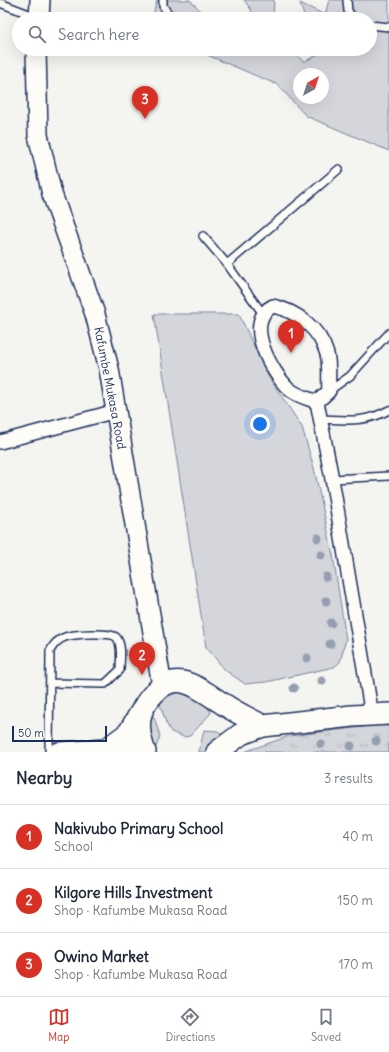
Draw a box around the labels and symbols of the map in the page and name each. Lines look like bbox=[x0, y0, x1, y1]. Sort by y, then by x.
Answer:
north arrow bbox=[293, 68, 329, 104]
pin: 3 bbox=[132, 86, 158, 119]
pin: 1 bbox=[278, 320, 304, 353]
street label: Kafumbe Mukasa Road bbox=[91, 325, 130, 450]
your location bbox=[250, 414, 270, 434]
pin: 2 bbox=[129, 642, 155, 675]
scale bar bbox=[12, 724, 107, 743]

